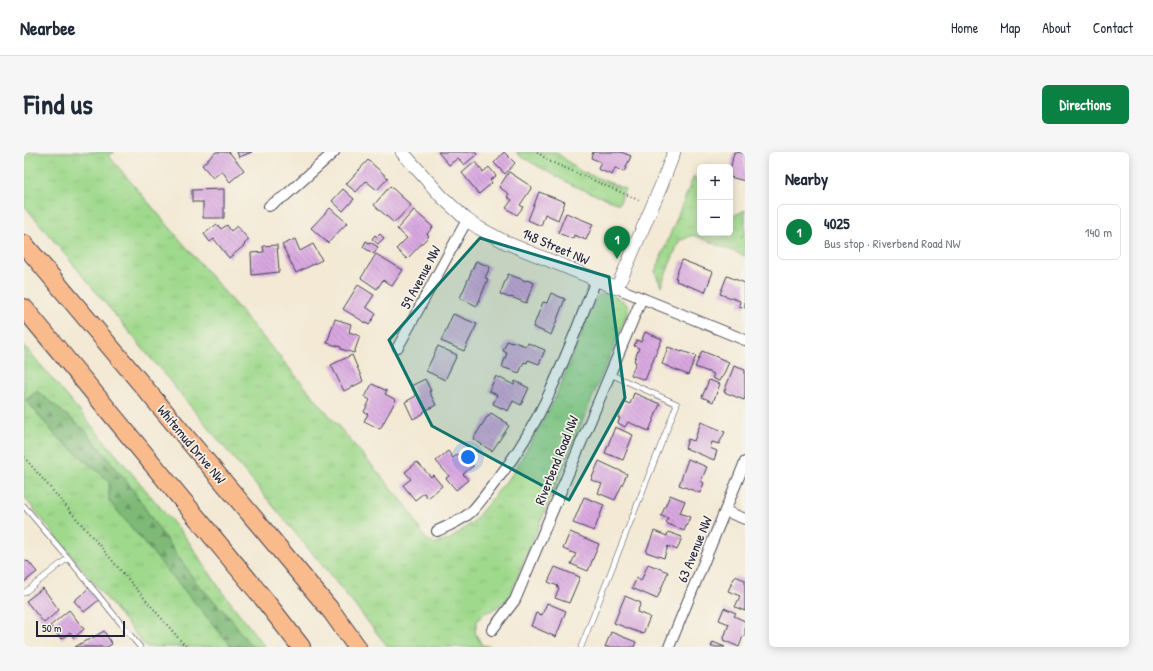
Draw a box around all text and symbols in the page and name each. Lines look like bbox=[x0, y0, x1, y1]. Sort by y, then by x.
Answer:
text: Nearbee bbox=[20, 15, 75, 41]
text: Home bbox=[951, 18, 978, 37]
text: Map bbox=[1000, 18, 1020, 37]
text: About bbox=[1042, 18, 1071, 37]
text: Contact bbox=[1093, 18, 1133, 37]
text: Find us bbox=[24, 85, 93, 123]
button: Directions bbox=[1042, 85, 1129, 124]
map controls bbox=[697, 164, 733, 236]
button: + bbox=[697, 164, 733, 200]
text: Nearby bbox=[785, 167, 828, 190]
button: − bbox=[697, 200, 733, 236]
text: 4025 bbox=[824, 213, 850, 234]
street label: 148 Street NW bbox=[519, 223, 593, 269]
text: 1 bbox=[797, 223, 801, 241]
text: 140 m bbox=[1085, 223, 1112, 241]
pin: 1 bbox=[604, 226, 630, 259]
text: Bus stop · Riverbend Road NW bbox=[824, 234, 961, 252]
street label: 59 Avenue NW bbox=[395, 242, 445, 312]
street label: Whitemud Drive NW bbox=[153, 401, 231, 488]
street label: Riverbend Road NW bbox=[529, 412, 583, 507]
your location bbox=[458, 447, 478, 467]
street label: 63 Avenue NW bbox=[672, 513, 716, 585]
scale bar bbox=[36, 619, 125, 638]
text: 50 m bbox=[42, 621, 62, 635]

